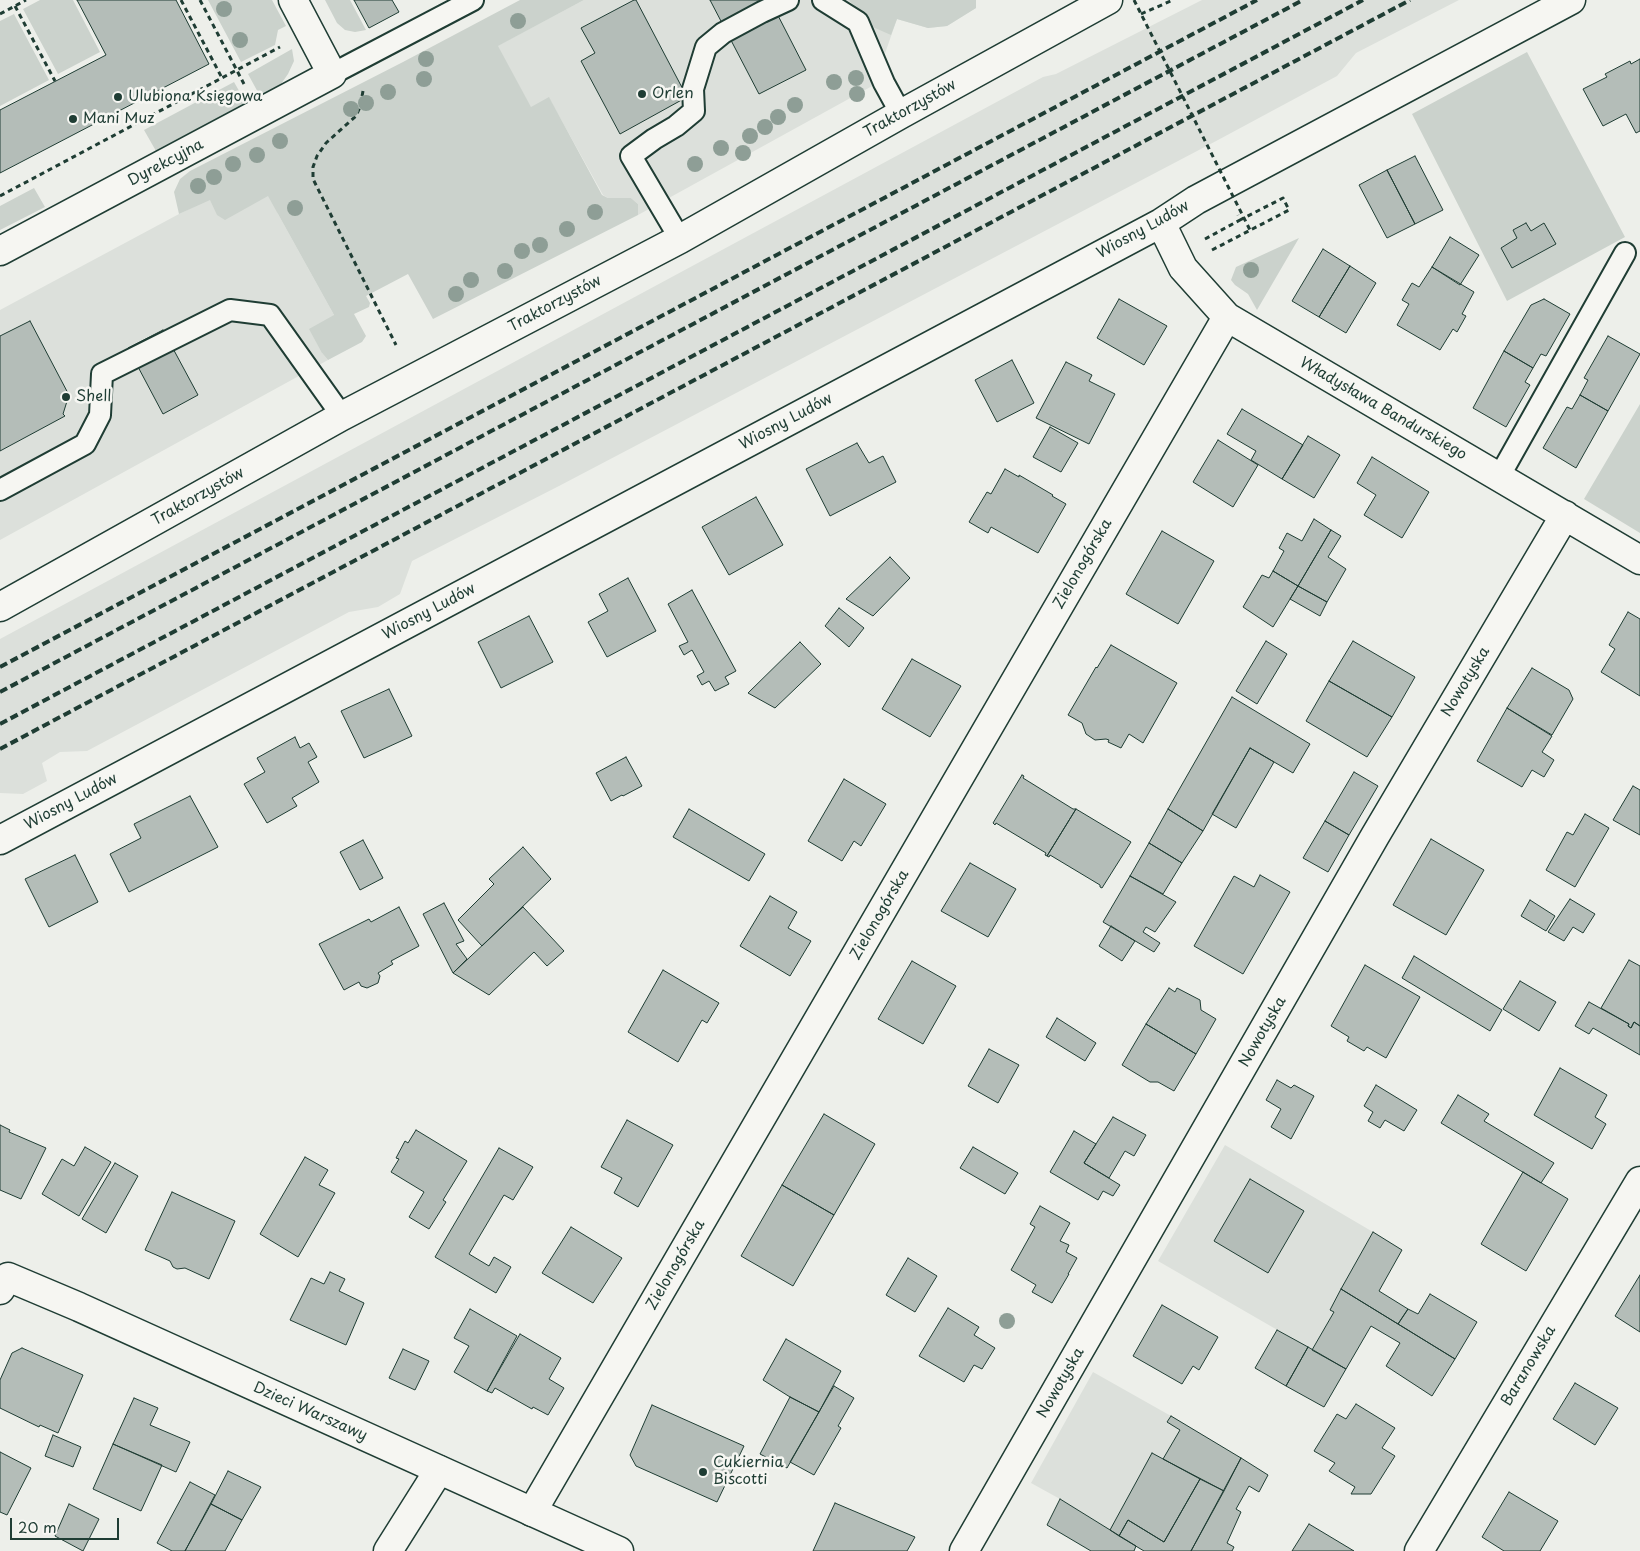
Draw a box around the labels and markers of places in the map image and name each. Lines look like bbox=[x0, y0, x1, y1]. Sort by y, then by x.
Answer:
place label: Orlen bbox=[652, 85, 694, 103]
place label: Ulubiona Księgowa bbox=[128, 88, 262, 106]
marker: Orlen bbox=[636, 88, 648, 100]
marker: Ulubiona Księgowa bbox=[112, 91, 124, 103]
place label: Mani Muz bbox=[83, 110, 154, 128]
marker: Mani Muz bbox=[67, 113, 79, 125]
place label: Shell bbox=[76, 388, 111, 406]
marker: Shell bbox=[60, 391, 72, 403]
place label: Cukiernia Biscotti bbox=[713, 1454, 784, 1489]
marker: Cukiernia Biscotti bbox=[697, 1466, 709, 1478]

